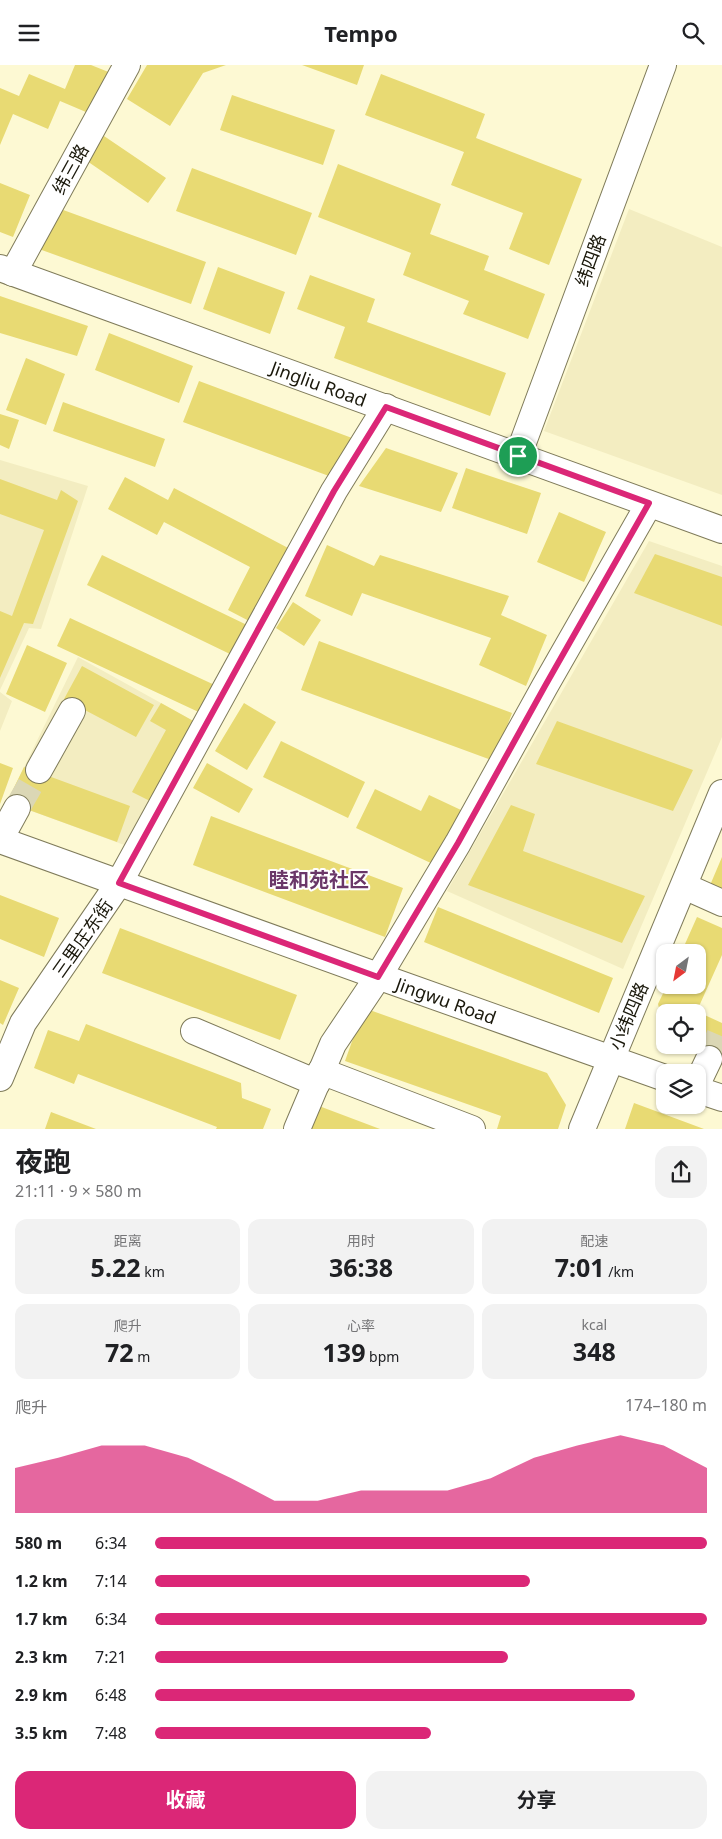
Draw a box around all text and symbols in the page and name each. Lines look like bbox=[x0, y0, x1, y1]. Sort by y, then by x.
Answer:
text: Tempo bbox=[324, 18, 398, 48]
icon: menu bbox=[15, 19, 43, 47]
icon: search bbox=[679, 19, 707, 47]
street label: 纬三路 bbox=[46, 140, 94, 198]
street label: 纬四路 bbox=[569, 231, 611, 289]
street label: Jingliu Road bbox=[266, 355, 370, 412]
pin bbox=[497, 435, 539, 477]
icon: arrive bbox=[504, 442, 532, 470]
district label: 睦和苑社区 bbox=[269, 866, 369, 893]
street label: 三里庄东街 bbox=[46, 894, 118, 982]
north arrow bbox=[656, 944, 706, 994]
map controls bbox=[656, 944, 706, 1114]
street label: Jingwu Road bbox=[391, 971, 500, 1029]
street label: 小纬四路 bbox=[603, 978, 653, 1054]
button: locate bbox=[656, 1004, 706, 1054]
button: layers bbox=[656, 1064, 706, 1114]
text: 夜跑 bbox=[15, 1142, 71, 1180]
button: share bbox=[655, 1146, 707, 1198]
text: 21:11 · 9 × 580 m bbox=[15, 1180, 142, 1202]
text: 距离 bbox=[114, 1231, 142, 1250]
text: 用时 bbox=[347, 1231, 375, 1250]
text: 配速 bbox=[580, 1231, 608, 1250]
text: 5.22 bbox=[91, 1250, 141, 1284]
text: 36:38 bbox=[329, 1250, 393, 1284]
text: 7:01 bbox=[555, 1250, 605, 1284]
text: km bbox=[141, 1262, 165, 1281]
text: /km bbox=[605, 1262, 634, 1281]
text: kcal bbox=[581, 1315, 607, 1334]
text: 爬升 bbox=[114, 1316, 142, 1335]
text: 心率 bbox=[347, 1316, 375, 1335]
text: 348 bbox=[573, 1334, 616, 1368]
text: 72 bbox=[105, 1335, 134, 1369]
text: 139 bbox=[323, 1335, 365, 1369]
text: m bbox=[134, 1347, 150, 1366]
text: bpm bbox=[365, 1347, 399, 1366]
text: 174–180 m bbox=[625, 1394, 707, 1416]
text: 爬升 bbox=[15, 1396, 47, 1418]
text: 580 m bbox=[15, 1532, 62, 1554]
text: 6:34 bbox=[95, 1532, 127, 1554]
text: 1.2 km bbox=[15, 1570, 67, 1592]
text: 7:14 bbox=[95, 1570, 127, 1592]
text: 1.7 km bbox=[15, 1608, 67, 1630]
text: 6:34 bbox=[95, 1608, 127, 1630]
text: 2.3 km bbox=[15, 1646, 67, 1668]
text: 7:21 bbox=[95, 1646, 127, 1668]
text: 2.9 km bbox=[15, 1684, 67, 1706]
text: 6:48 bbox=[95, 1684, 127, 1706]
text: 3.5 km bbox=[15, 1722, 67, 1744]
text: 7:48 bbox=[95, 1722, 127, 1744]
button: 收藏 bbox=[15, 1771, 356, 1829]
button: 分享 bbox=[366, 1771, 707, 1829]

